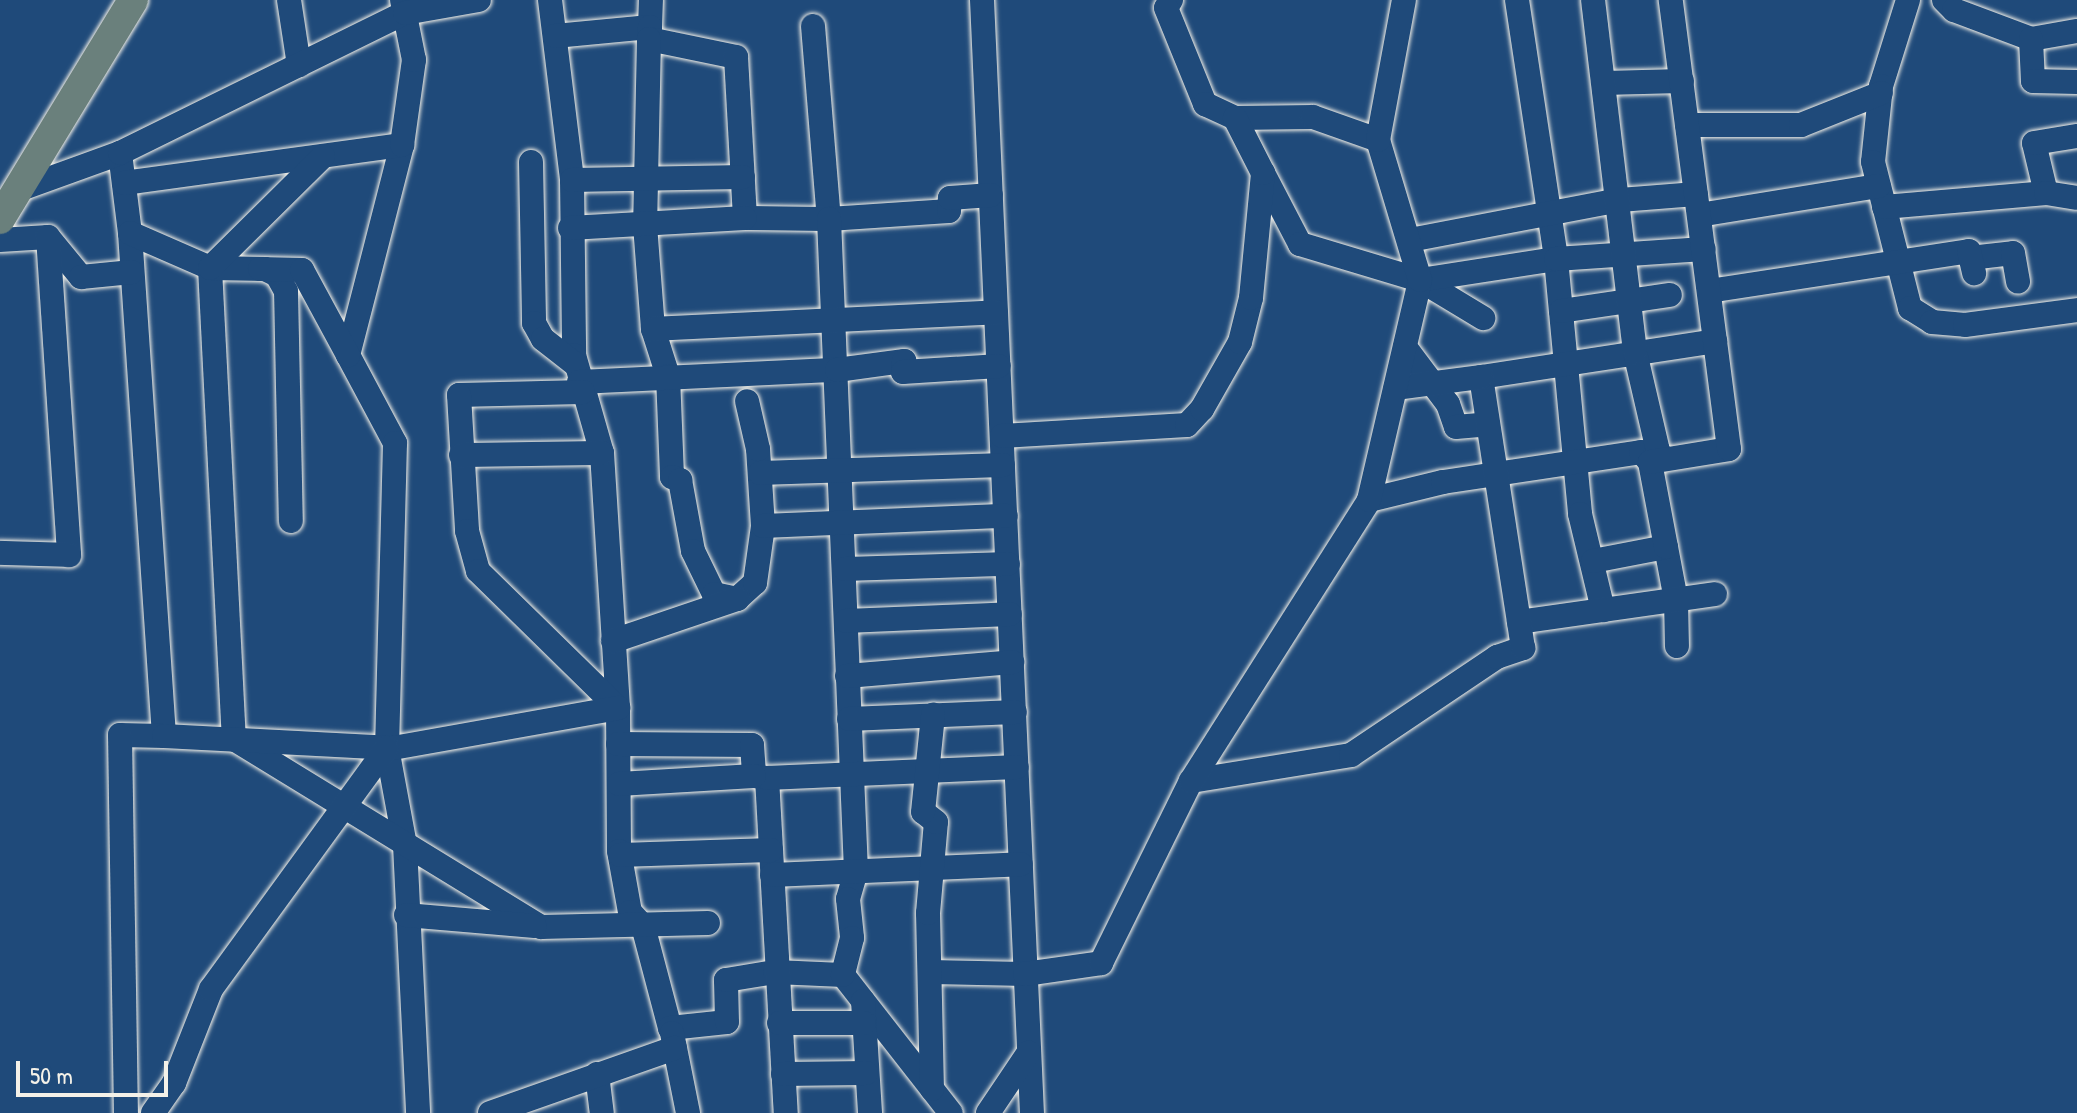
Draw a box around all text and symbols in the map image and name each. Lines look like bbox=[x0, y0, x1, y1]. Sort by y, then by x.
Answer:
scale bar bbox=[20, 1045, 172, 1095]
text: 50 m bbox=[30, 1059, 73, 1091]

